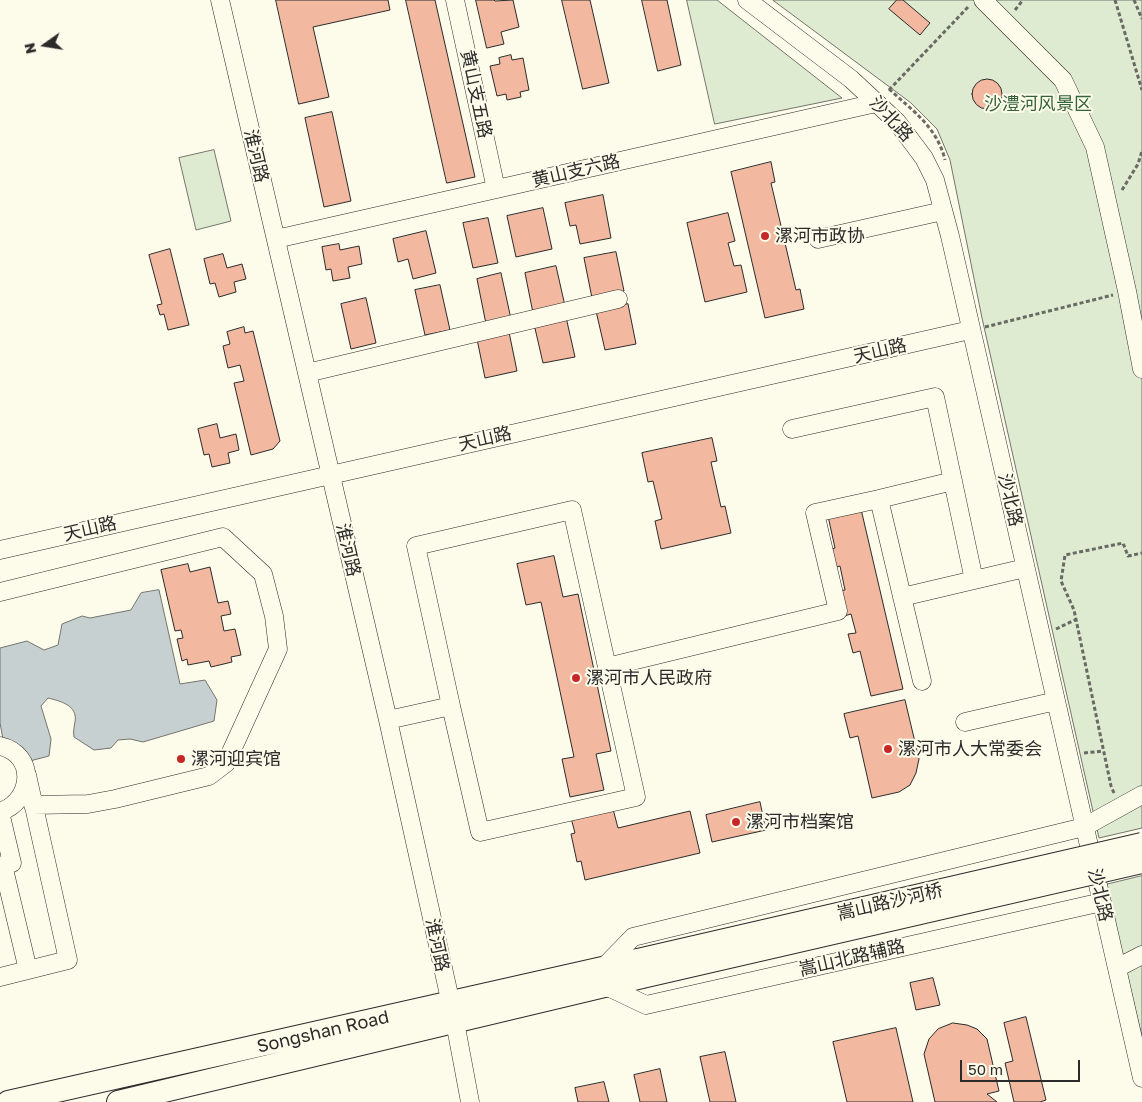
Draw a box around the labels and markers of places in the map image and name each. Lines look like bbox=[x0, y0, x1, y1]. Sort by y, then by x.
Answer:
place label: 漯河市政协 bbox=[775, 225, 865, 247]
marker: 漯河市政协 bbox=[759, 230, 771, 242]
place label: 漯河市人民政府 bbox=[586, 667, 712, 689]
marker: 漯河市人民政府 bbox=[570, 672, 582, 684]
place label: 漯河市人大常委会 bbox=[898, 738, 1042, 760]
marker: 漯河市人大常委会 bbox=[882, 743, 894, 755]
place label: 漯河迎宾馆 bbox=[191, 748, 281, 770]
marker: 漯河迎宾馆 bbox=[175, 753, 187, 765]
place label: 漯河市档案馆 bbox=[746, 811, 854, 833]
marker: 漯河市档案馆 bbox=[730, 816, 742, 828]

